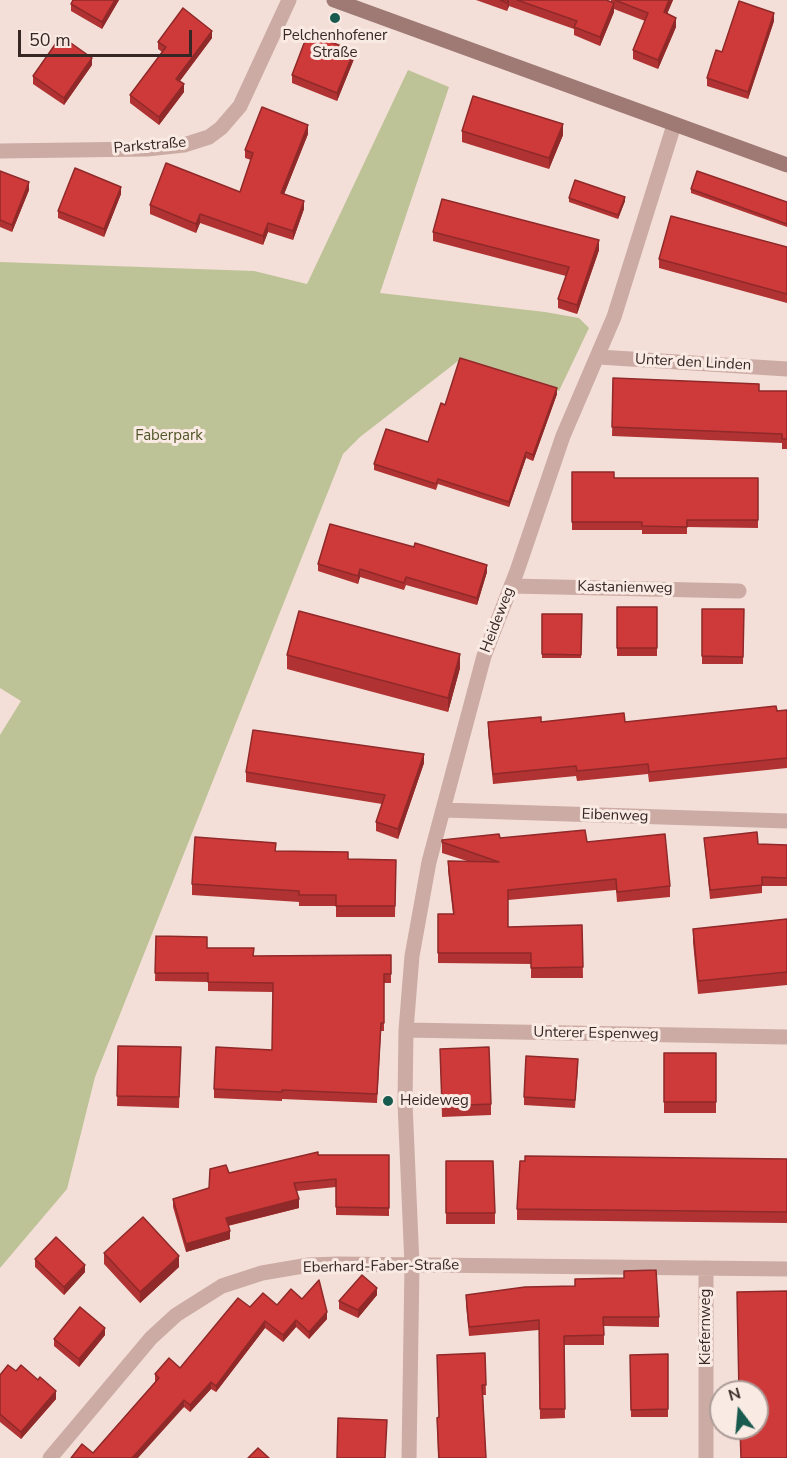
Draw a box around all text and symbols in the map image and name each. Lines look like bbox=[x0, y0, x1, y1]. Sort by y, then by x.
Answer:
marker: Pelchenhofener Straße bbox=[328, 11, 342, 25]
scale bar bbox=[21, 18, 195, 56]
place label: Pelchenhofener Straße bbox=[283, 27, 387, 62]
text: 50 m bbox=[29, 28, 71, 52]
street label: Parkstraße bbox=[113, 134, 187, 158]
street label: Unter den Linden bbox=[634, 351, 752, 375]
park label: Faberpark bbox=[135, 427, 203, 445]
street label: Kastanienweg bbox=[577, 578, 673, 598]
street label: Heideweg bbox=[477, 585, 519, 655]
street label: Eibenweg bbox=[581, 806, 649, 826]
street label: Unterer Espenweg bbox=[533, 1024, 659, 1044]
place label: Heideweg bbox=[400, 1092, 469, 1110]
marker: Heideweg bbox=[381, 1094, 395, 1108]
street label: Eberhard-Faber-Straße bbox=[303, 1257, 459, 1277]
street label: Kiefernweg bbox=[697, 1289, 715, 1365]
north arrow bbox=[709, 1380, 769, 1440]
text: N bbox=[726, 1382, 743, 1407]

